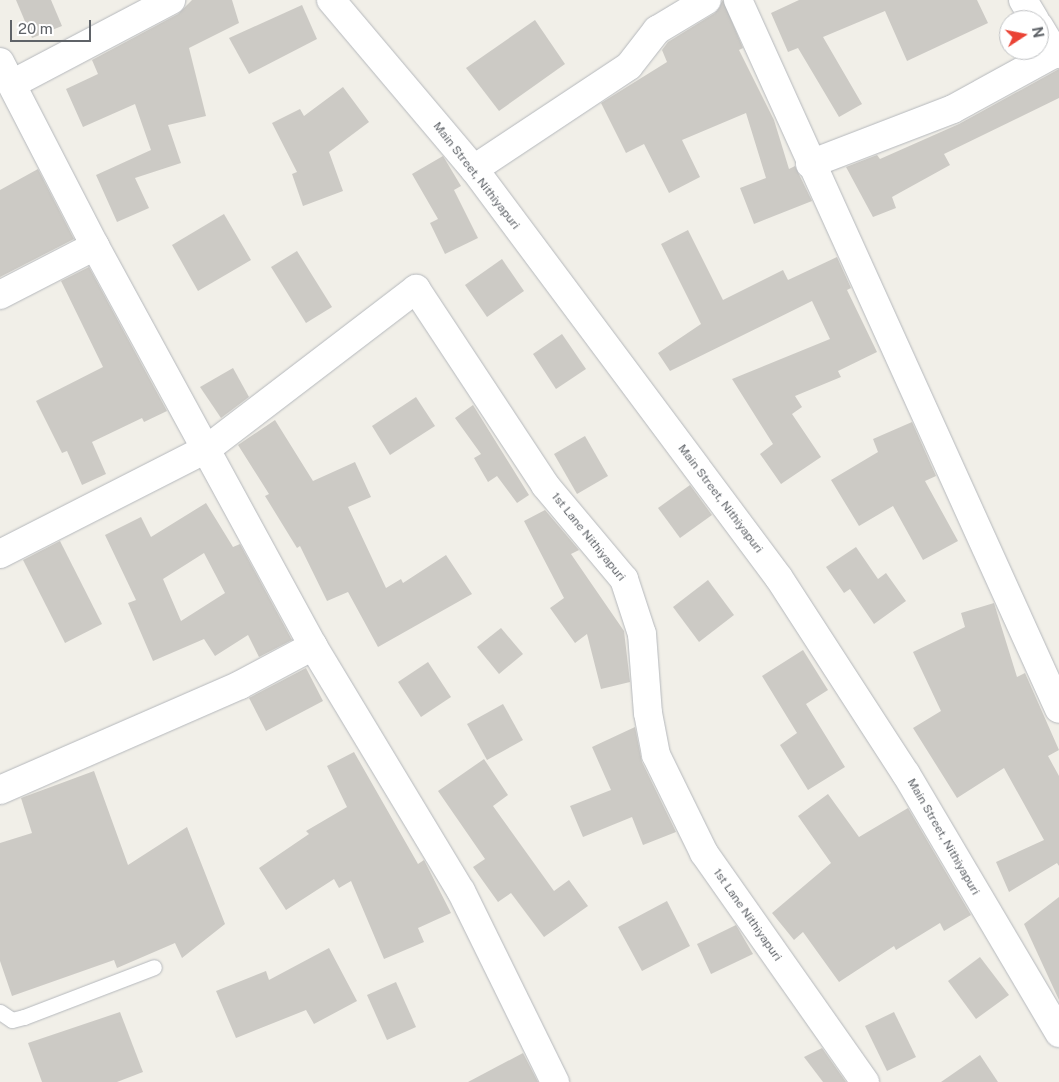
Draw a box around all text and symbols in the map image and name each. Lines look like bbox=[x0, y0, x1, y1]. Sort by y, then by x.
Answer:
scale bar bbox=[12, 10, 94, 42]
north arrow bbox=[999, 10, 1049, 60]
text: 20 m bbox=[18, 20, 53, 37]
text: N bbox=[1029, 25, 1047, 39]
street label: Main Street, Nithiyapuri bbox=[430, 119, 522, 233]
street label: Main Street, Nithiyapuri bbox=[674, 442, 766, 556]
street label: 1st Lane Nithiyapuri bbox=[548, 490, 628, 584]
street label: Main Street, Nithiyapuri bbox=[904, 776, 982, 898]
street label: 1st Lane Nithiyapuri bbox=[710, 866, 784, 964]

